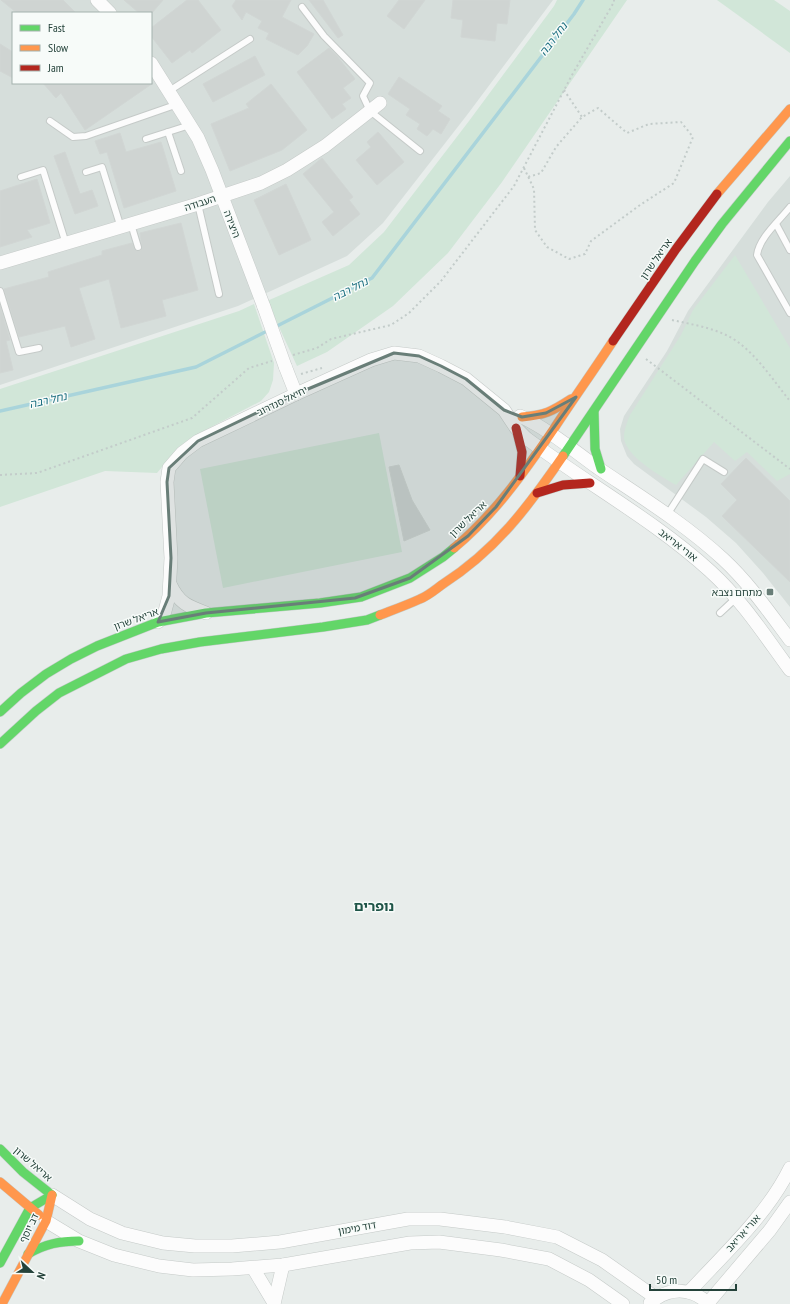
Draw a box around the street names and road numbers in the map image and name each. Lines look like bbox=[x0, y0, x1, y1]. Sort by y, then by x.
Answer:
street label: העבודה bbox=[183, 192, 217, 214]
street label: היצירה bbox=[221, 208, 243, 240]
street label: אריאל שרון bbox=[637, 236, 675, 282]
street label: יחיאל סנדרוב bbox=[254, 383, 310, 419]
street label: אריאל שרון bbox=[447, 498, 489, 540]
street label: אורי אריאב bbox=[656, 526, 700, 564]
street label: אריאל שרון bbox=[112, 605, 160, 633]
street label: אריאל שרון bbox=[11, 1144, 55, 1184]
street label: דב יוסף bbox=[16, 1211, 42, 1245]
street label: אורי אריאב bbox=[723, 1212, 763, 1254]
street label: דוד מימון bbox=[337, 1218, 378, 1238]

